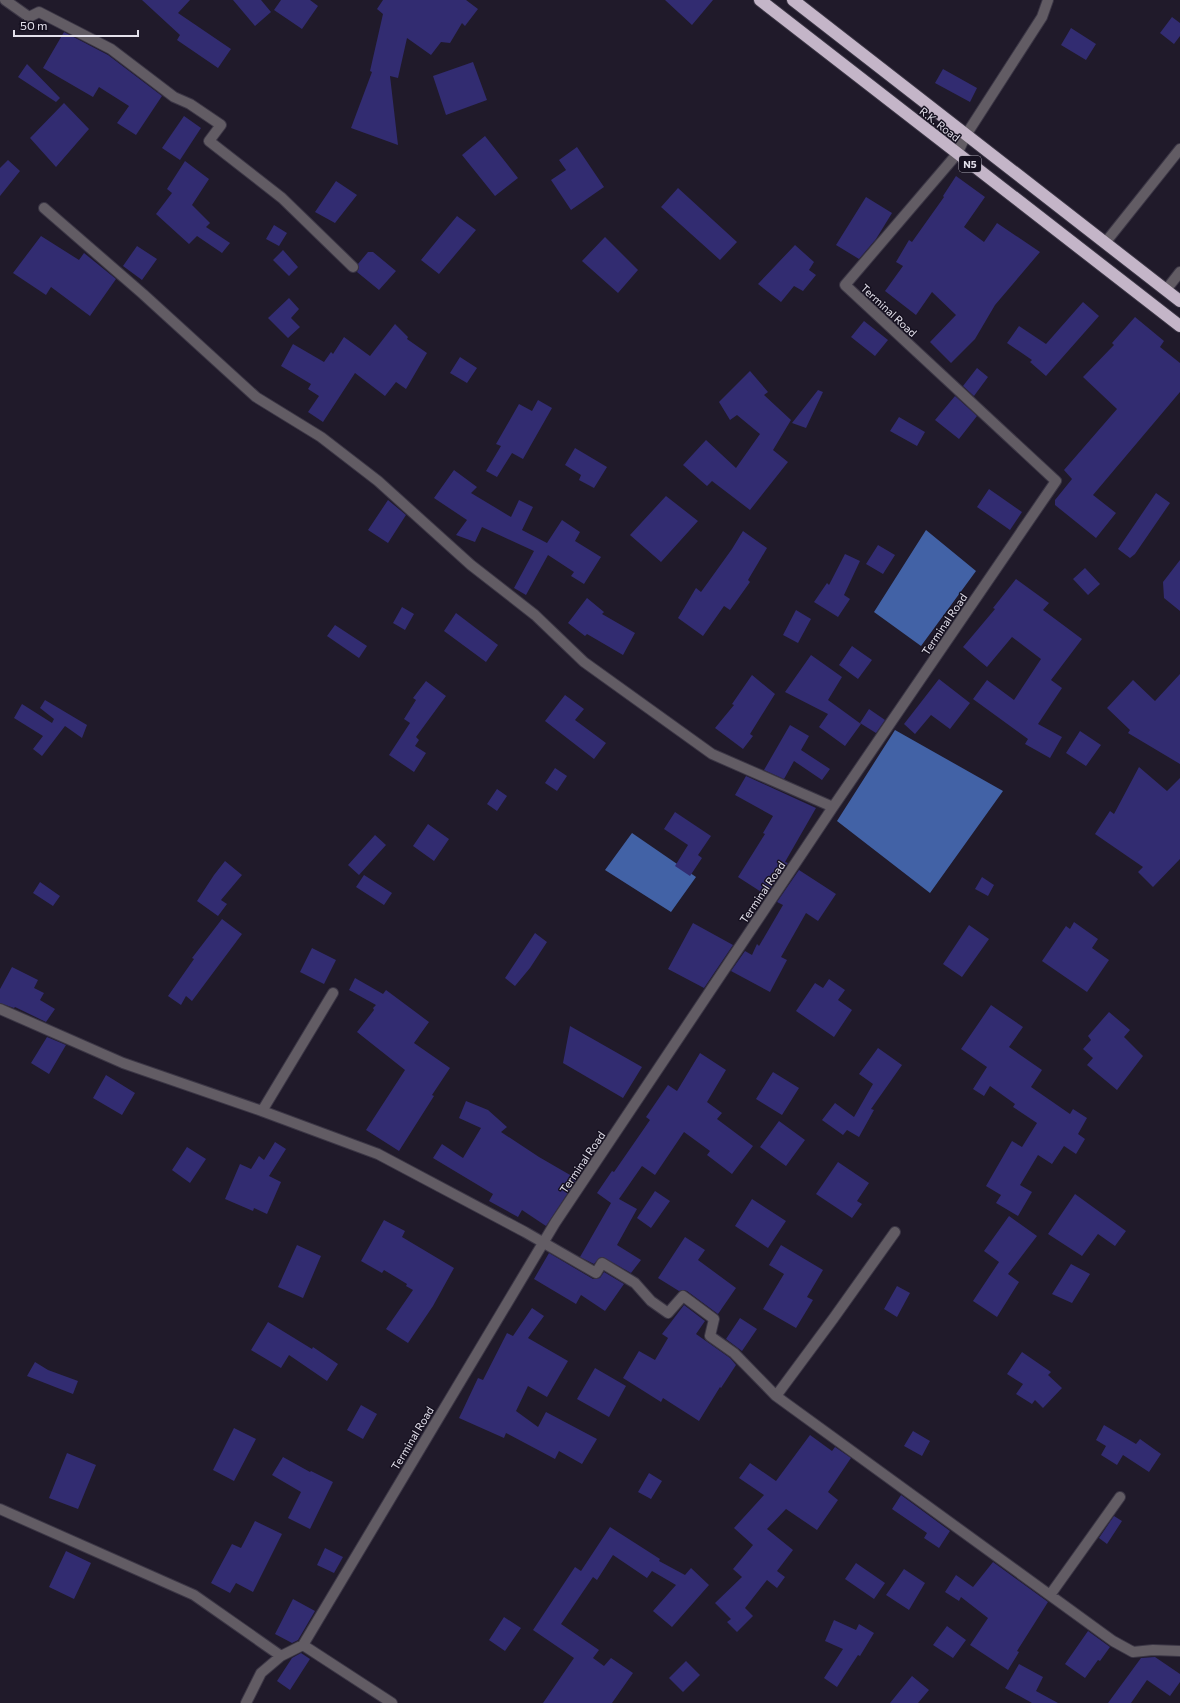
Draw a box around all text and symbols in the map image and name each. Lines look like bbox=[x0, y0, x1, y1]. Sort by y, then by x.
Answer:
scale bar bbox=[14, 12, 138, 38]
text: 50 m bbox=[20, 18, 48, 32]
street label: R.K. Road bbox=[917, 104, 963, 144]
road number: N5 bbox=[959, 156, 981, 172]
street label: Terminal Road bbox=[858, 281, 920, 339]
street label: Terminal Road bbox=[919, 591, 969, 657]
street label: Terminal Road bbox=[737, 859, 787, 925]
street label: Terminal Road bbox=[557, 1129, 607, 1195]
street label: Terminal Road bbox=[388, 1404, 436, 1472]

